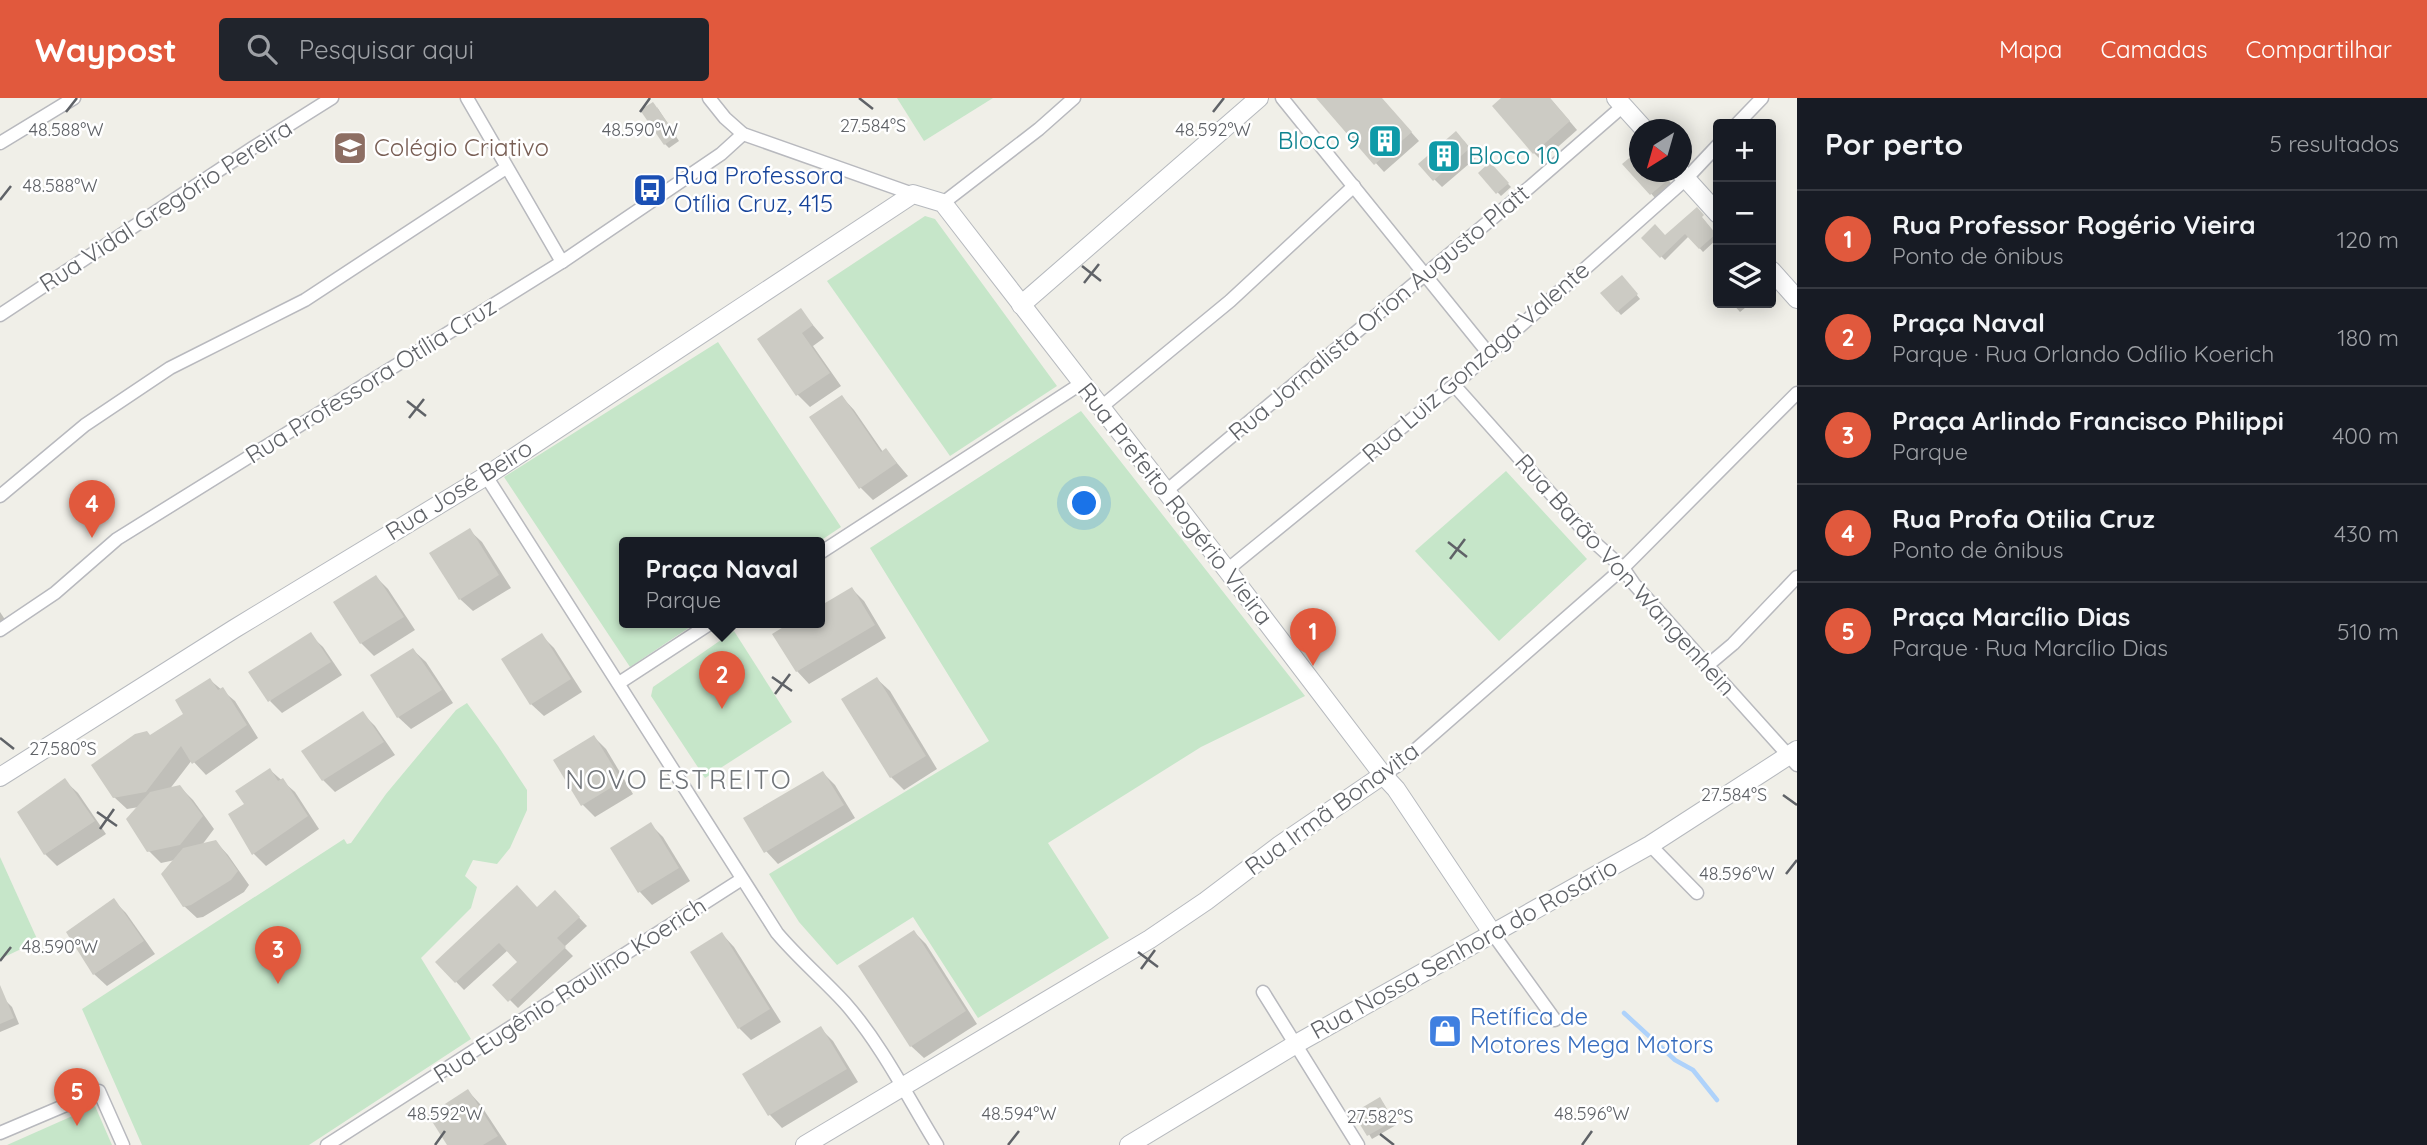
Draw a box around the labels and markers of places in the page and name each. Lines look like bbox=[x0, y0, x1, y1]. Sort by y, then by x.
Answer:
building icon: Bloco 9 bbox=[1366, 122, 1404, 160]
place label: Bloco 9 bbox=[1278, 125, 1360, 155]
school or university icon: Colégio Criativo bbox=[331, 129, 369, 167]
place label: Colégio Criativo bbox=[374, 132, 549, 162]
building icon: Bloco 10 bbox=[1425, 137, 1463, 175]
place label: Bloco 10 bbox=[1468, 140, 1560, 170]
place label: Rua Professora Otília Cruz, 415 bbox=[674, 160, 844, 218]
bus stop icon: Rua Professora Otília Cruz, 415 bbox=[631, 171, 669, 209]
pin: 4 bbox=[69, 480, 115, 538]
pin: 1 bbox=[1290, 608, 1336, 666]
pin: 2 bbox=[699, 651, 745, 709]
pin: 3 bbox=[255, 926, 301, 984]
place label: Retífica de Motores Mega Motors bbox=[1470, 1001, 1714, 1059]
shop icon: Retífica de Motores Mega Motors bbox=[1426, 1012, 1464, 1050]
pin: 5 bbox=[54, 1068, 100, 1126]

